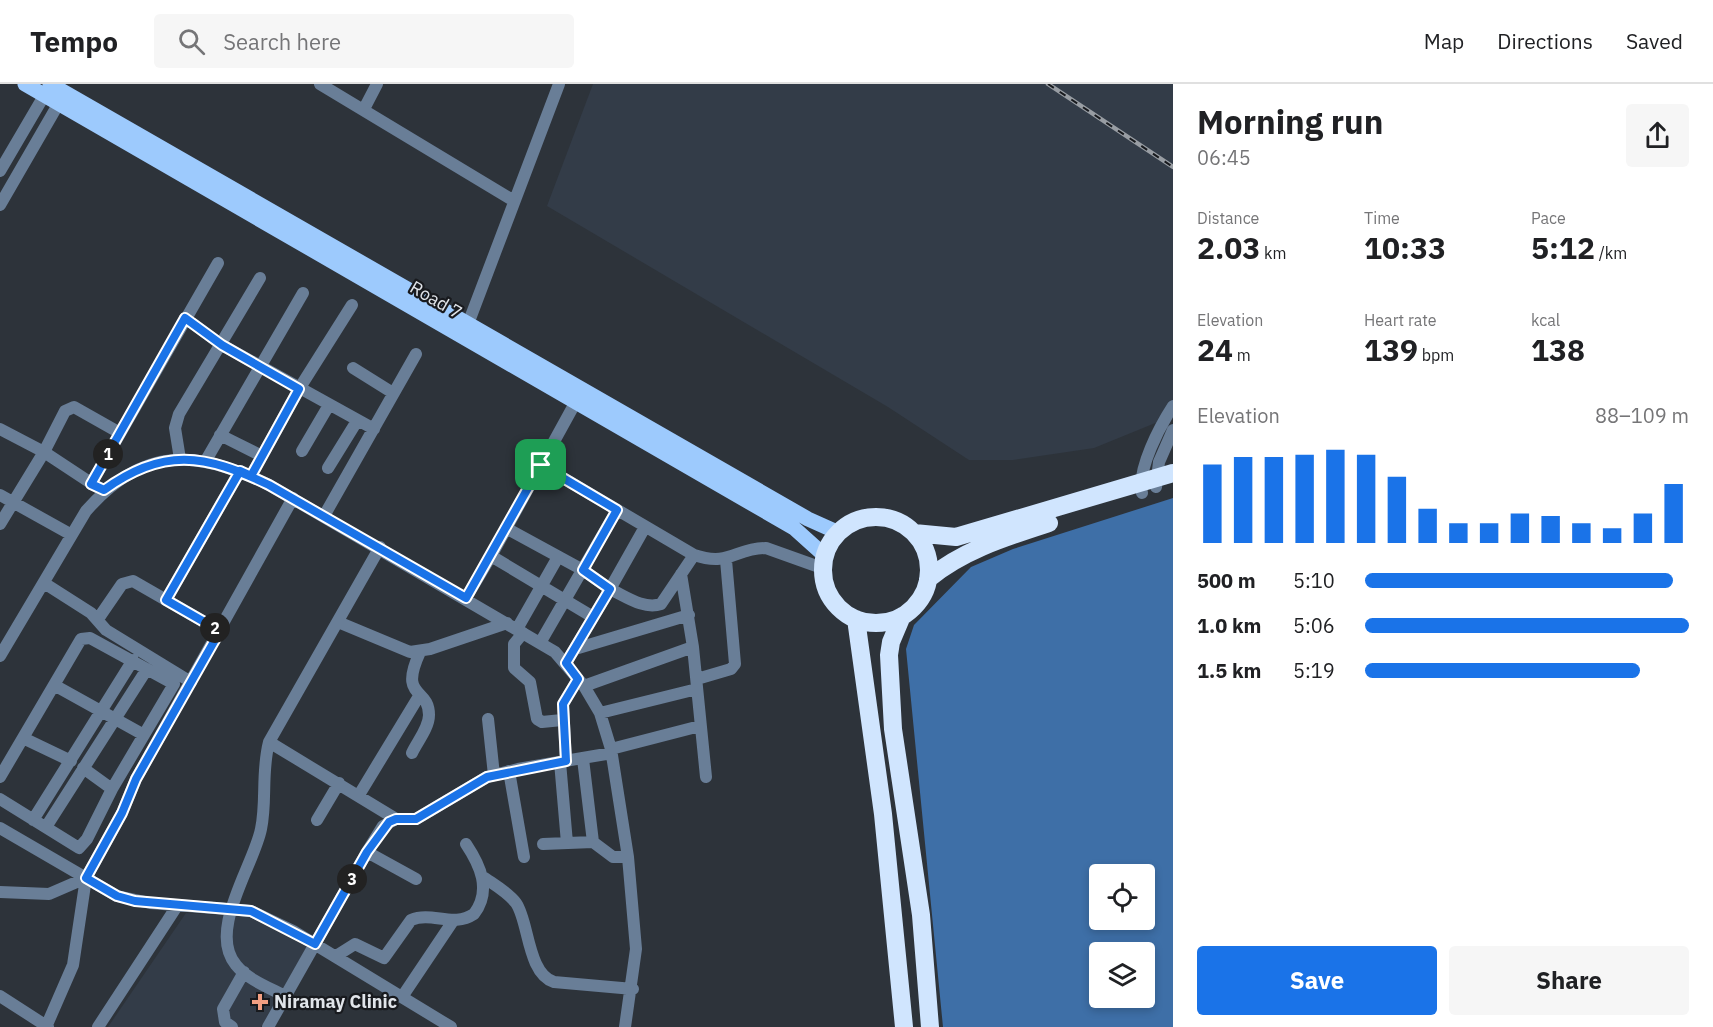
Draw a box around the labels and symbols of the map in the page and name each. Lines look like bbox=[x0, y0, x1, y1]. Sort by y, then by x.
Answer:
street label: Road 7 bbox=[406, 275, 466, 324]
pin: 1 bbox=[93, 439, 123, 469]
pin bbox=[515, 439, 566, 490]
pin: 2 bbox=[200, 613, 230, 643]
pin: 3 bbox=[337, 864, 367, 894]
place label: Niramay Clinic bbox=[274, 990, 397, 1013]
marker: Niramay Clinic bbox=[251, 993, 269, 1011]

